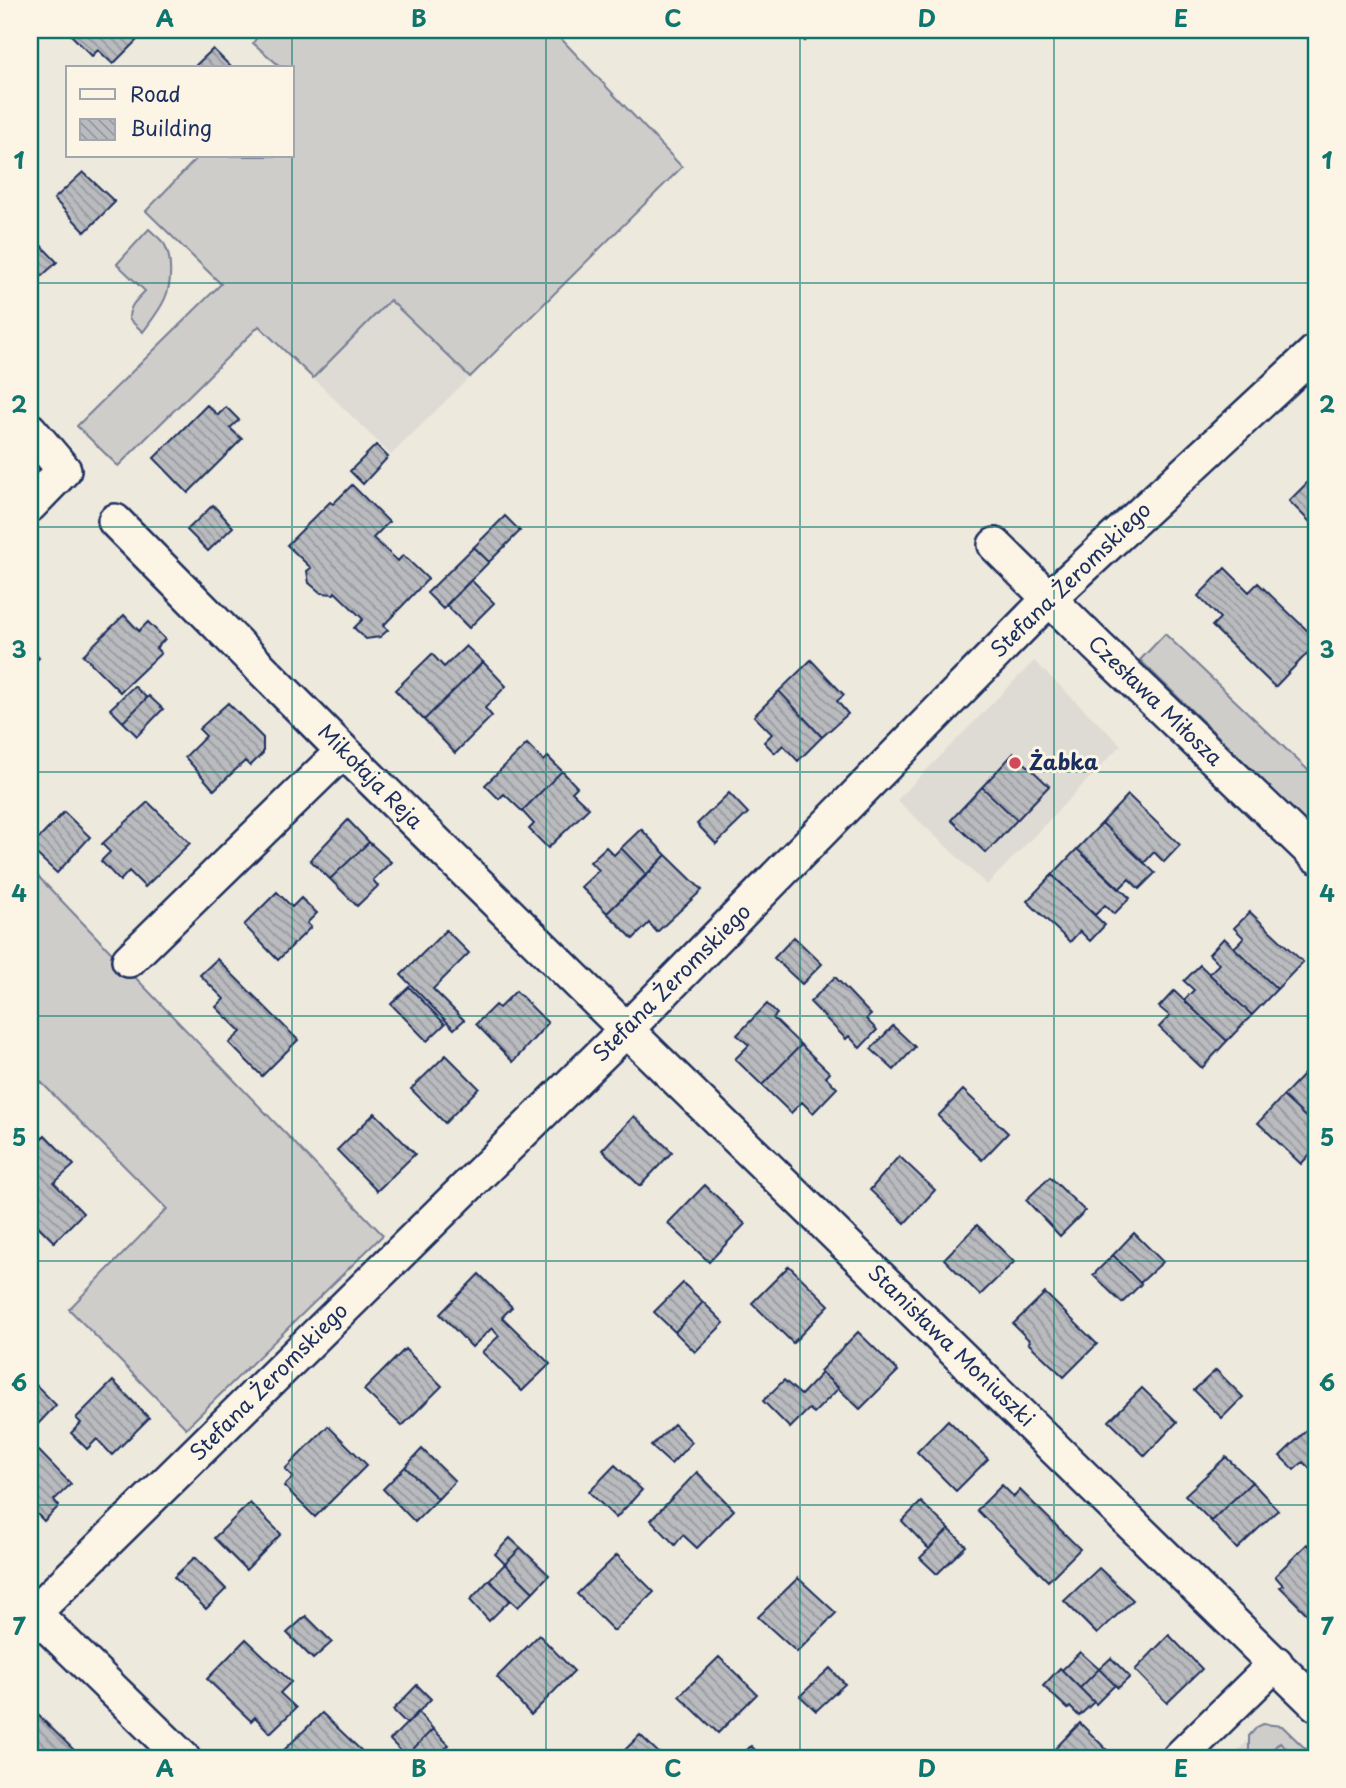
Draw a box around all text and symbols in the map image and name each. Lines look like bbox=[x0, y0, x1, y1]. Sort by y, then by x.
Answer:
text: A bbox=[156, 0, 174, 35]
text: B bbox=[411, 0, 427, 35]
text: C bbox=[664, 0, 682, 35]
text: D bbox=[918, 0, 936, 35]
text: E bbox=[1174, 0, 1188, 35]
legend bbox=[66, 66, 294, 158]
text: Road bbox=[130, 77, 181, 109]
text: Building bbox=[130, 111, 212, 143]
text: 1 bbox=[14, 142, 25, 177]
text: 1 bbox=[1322, 142, 1333, 177]
text: 2 bbox=[11, 386, 27, 421]
text: 2 bbox=[1319, 386, 1335, 421]
street label: Stefana Żeromskiego bbox=[982, 493, 1157, 664]
street label: Czesława Miłosza bbox=[1082, 627, 1231, 772]
text: 3 bbox=[11, 631, 27, 666]
text: 3 bbox=[1319, 631, 1335, 666]
street label: Mikołaja Reja bbox=[312, 716, 431, 835]
place label: Żabka bbox=[1029, 745, 1098, 777]
marker: Żabka bbox=[1007, 755, 1023, 771]
text: 4 bbox=[11, 875, 27, 910]
text: 4 bbox=[1319, 875, 1335, 910]
street label: Stefana Żeromskiego bbox=[584, 895, 757, 1068]
text: 5 bbox=[12, 1119, 26, 1154]
text: 5 bbox=[1320, 1119, 1334, 1154]
street label: Stanisława Moniuszki bbox=[862, 1256, 1043, 1433]
street label: Stefana Żeromskiego bbox=[181, 1294, 354, 1467]
text: 6 bbox=[11, 1364, 27, 1399]
text: 6 bbox=[1319, 1364, 1335, 1399]
text: 7 bbox=[12, 1608, 26, 1643]
text: 7 bbox=[1320, 1608, 1334, 1643]
text: A bbox=[156, 1750, 174, 1785]
text: B bbox=[411, 1750, 427, 1785]
text: C bbox=[664, 1750, 682, 1785]
text: D bbox=[918, 1750, 936, 1785]
text: E bbox=[1174, 1750, 1188, 1785]

